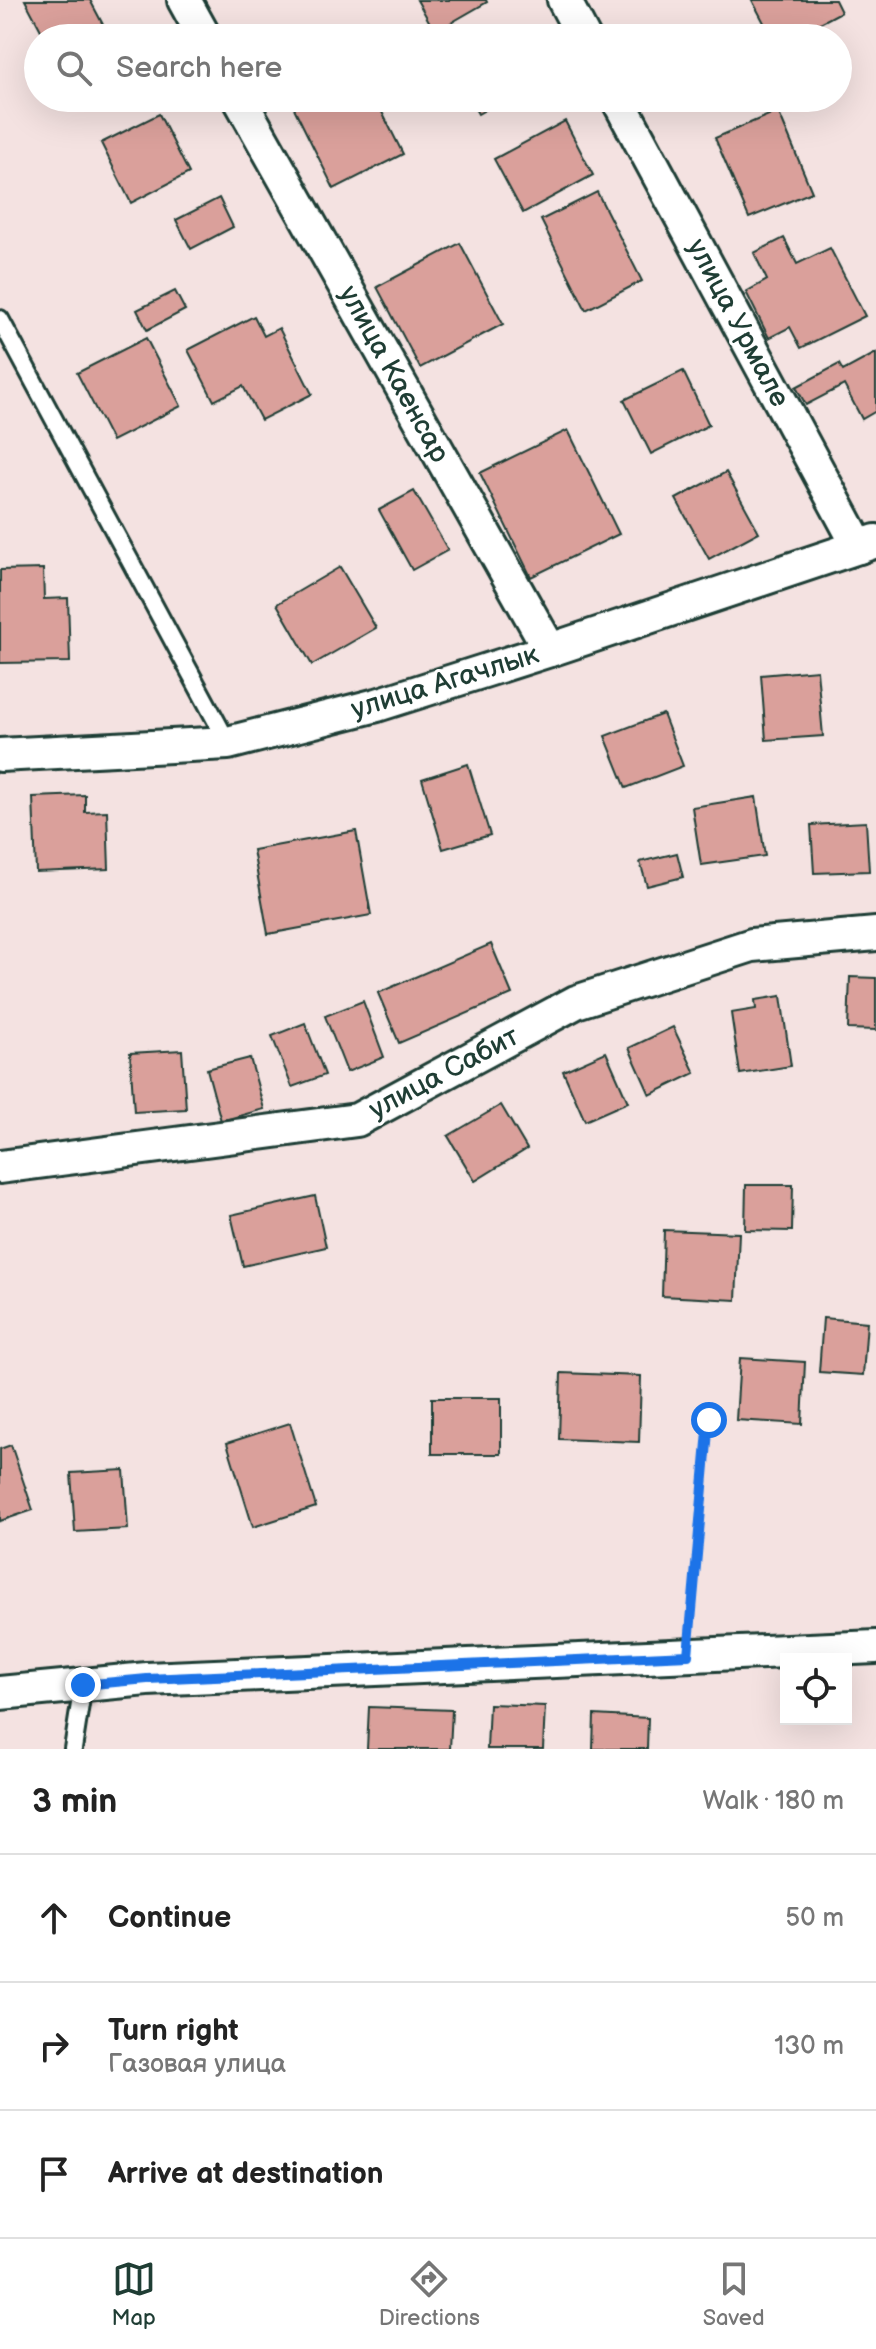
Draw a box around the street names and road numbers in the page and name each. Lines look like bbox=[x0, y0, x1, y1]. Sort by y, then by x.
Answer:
street label: улица Урмале bbox=[680, 233, 796, 413]
street label: улица Каенсар bbox=[332, 280, 456, 468]
street label: улица Агачлык bbox=[347, 638, 543, 726]
street label: улица Сабит bbox=[364, 1020, 524, 1126]

